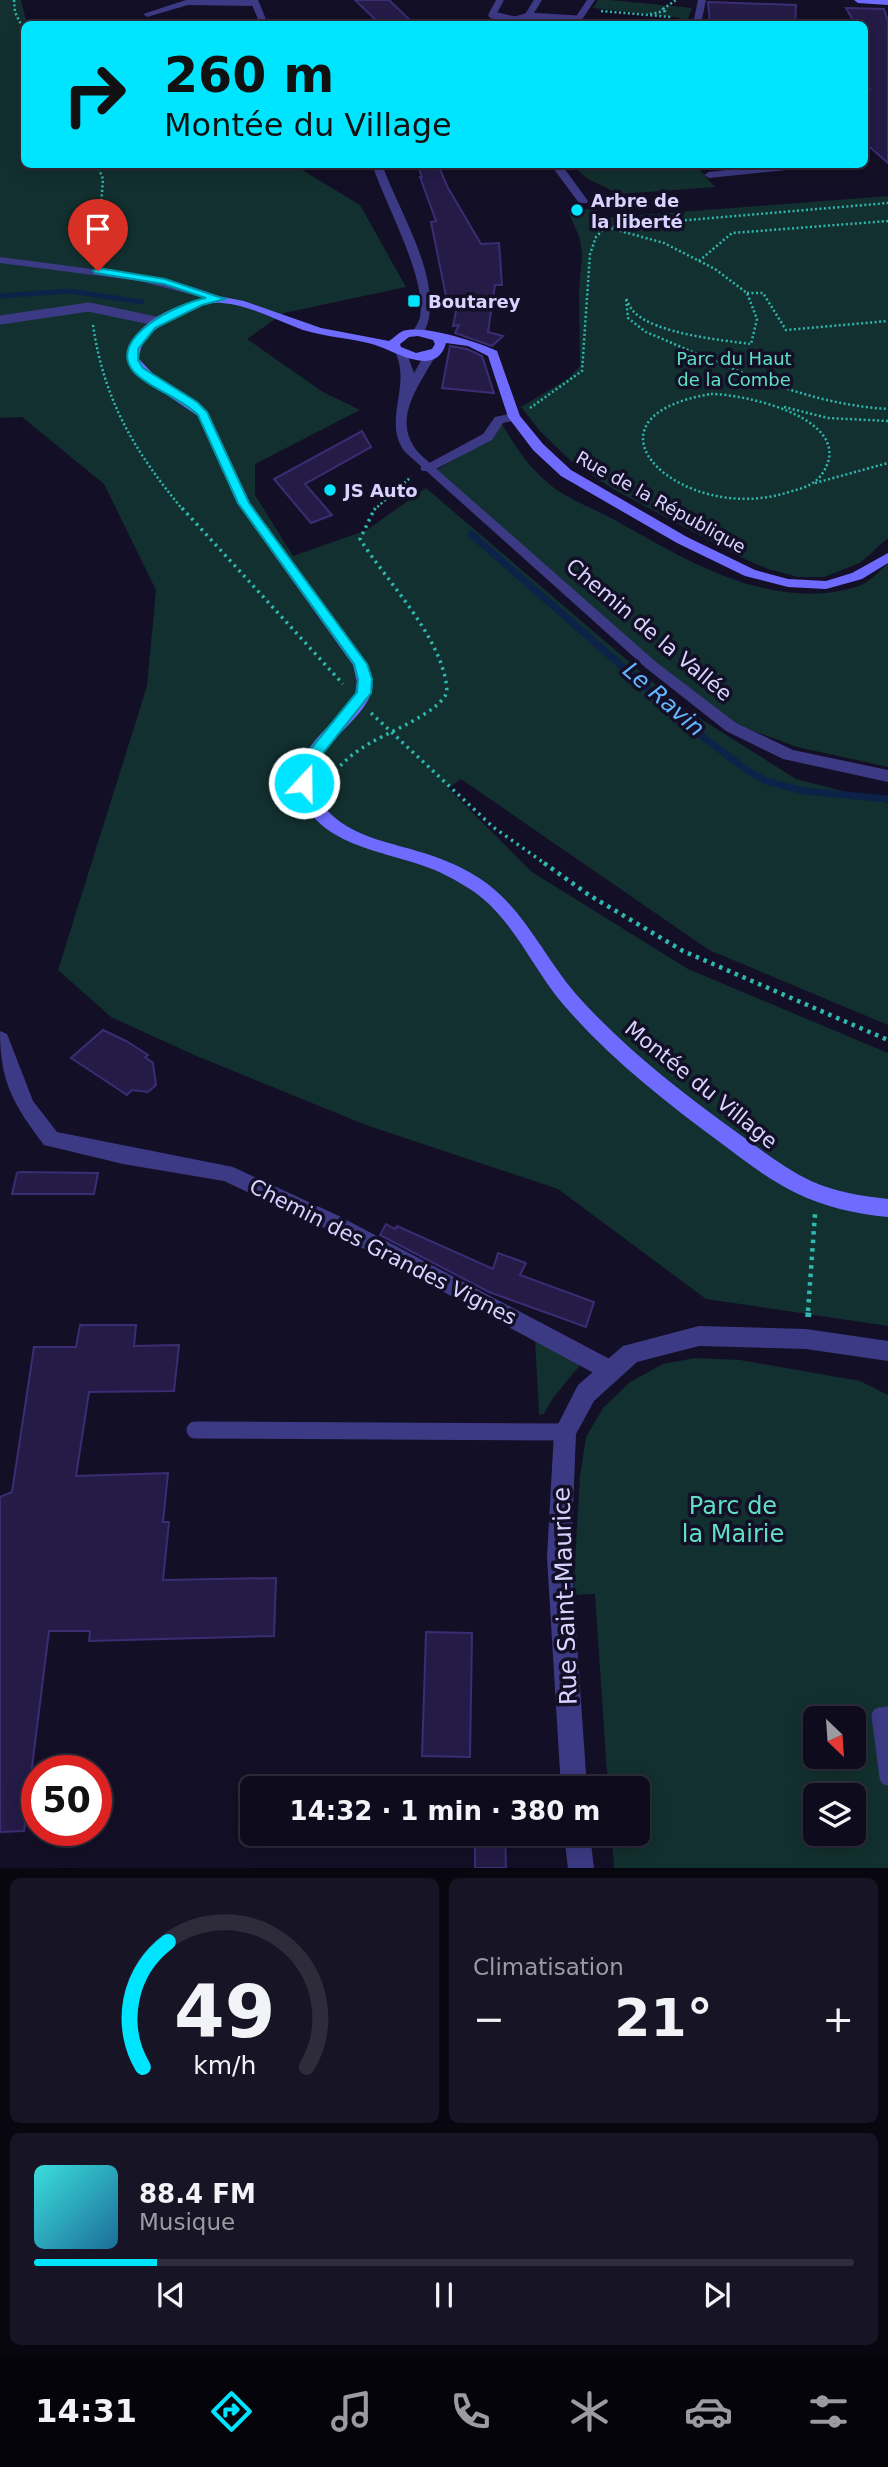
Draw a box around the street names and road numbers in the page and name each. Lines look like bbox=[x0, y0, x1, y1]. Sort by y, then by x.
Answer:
street label: Rue de la République bbox=[572, 447, 750, 557]
street label: Chemin de la Vallée bbox=[561, 554, 737, 706]
street label: Montée du Village bbox=[620, 1016, 782, 1154]
street label: Chemin des Grandes Vignes bbox=[246, 1174, 520, 1330]
street label: Rue Saint-Maurice bbox=[547, 1486, 583, 1706]

